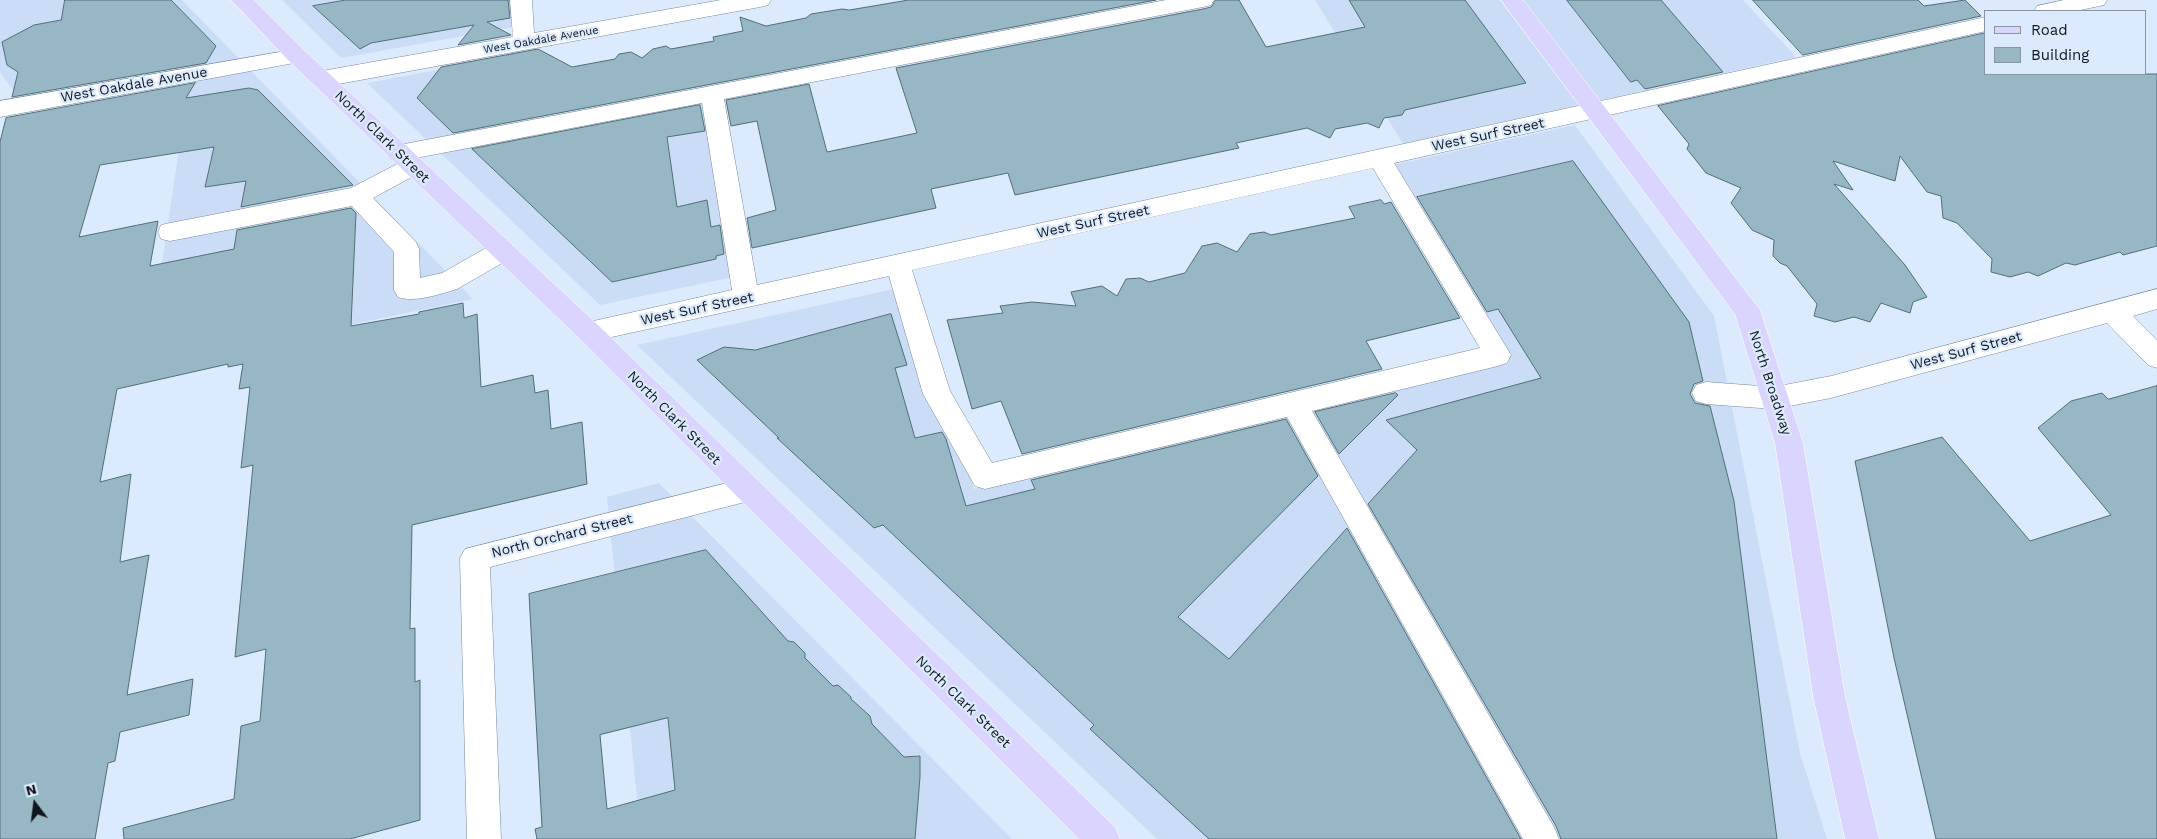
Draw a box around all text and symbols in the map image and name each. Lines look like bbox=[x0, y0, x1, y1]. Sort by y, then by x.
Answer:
legend bbox=[1984, 10, 2147, 75]
text: Road bbox=[2031, 21, 2068, 39]
street label: West Oakdale Avenue bbox=[482, 23, 600, 57]
text: Building bbox=[2031, 46, 2089, 64]
street label: West Oakdale Avenue bbox=[59, 64, 209, 106]
street label: North Clark Street bbox=[331, 87, 433, 187]
street label: West Surf Street bbox=[1430, 115, 1546, 155]
street label: West Surf Street bbox=[1035, 202, 1151, 242]
street label: West Surf Street bbox=[639, 289, 755, 329]
street label: North Broadway bbox=[1745, 328, 1795, 438]
street label: West Surf Street bbox=[1908, 328, 2024, 374]
street label: North Clark Street bbox=[624, 368, 724, 468]
street label: North Orchard Street bbox=[490, 510, 634, 562]
street label: North Clark Street bbox=[912, 652, 1014, 752]
north arrow bbox=[10, 779, 60, 829]
text: N bbox=[24, 780, 38, 799]

